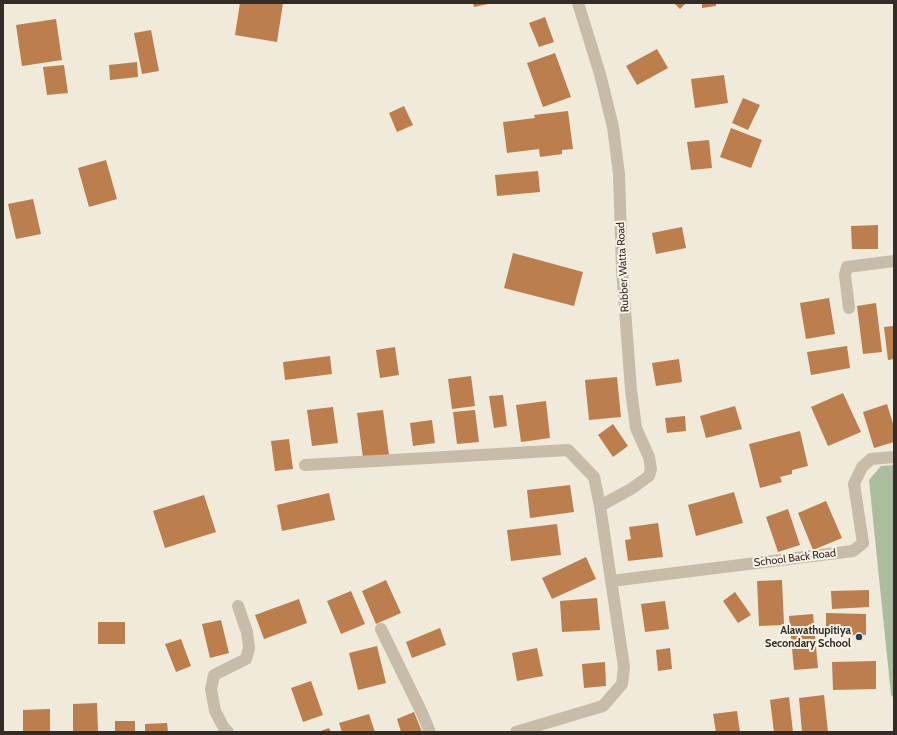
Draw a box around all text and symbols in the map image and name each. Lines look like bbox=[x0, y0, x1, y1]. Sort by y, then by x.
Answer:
street label: Rubber Watta Road bbox=[614, 222, 632, 312]
street label: School Back Road bbox=[753, 546, 837, 570]
place label: Alawathupitiya Secondary School bbox=[765, 624, 851, 650]
marker: Alawathupitiya Secondary School bbox=[854, 632, 864, 642]

